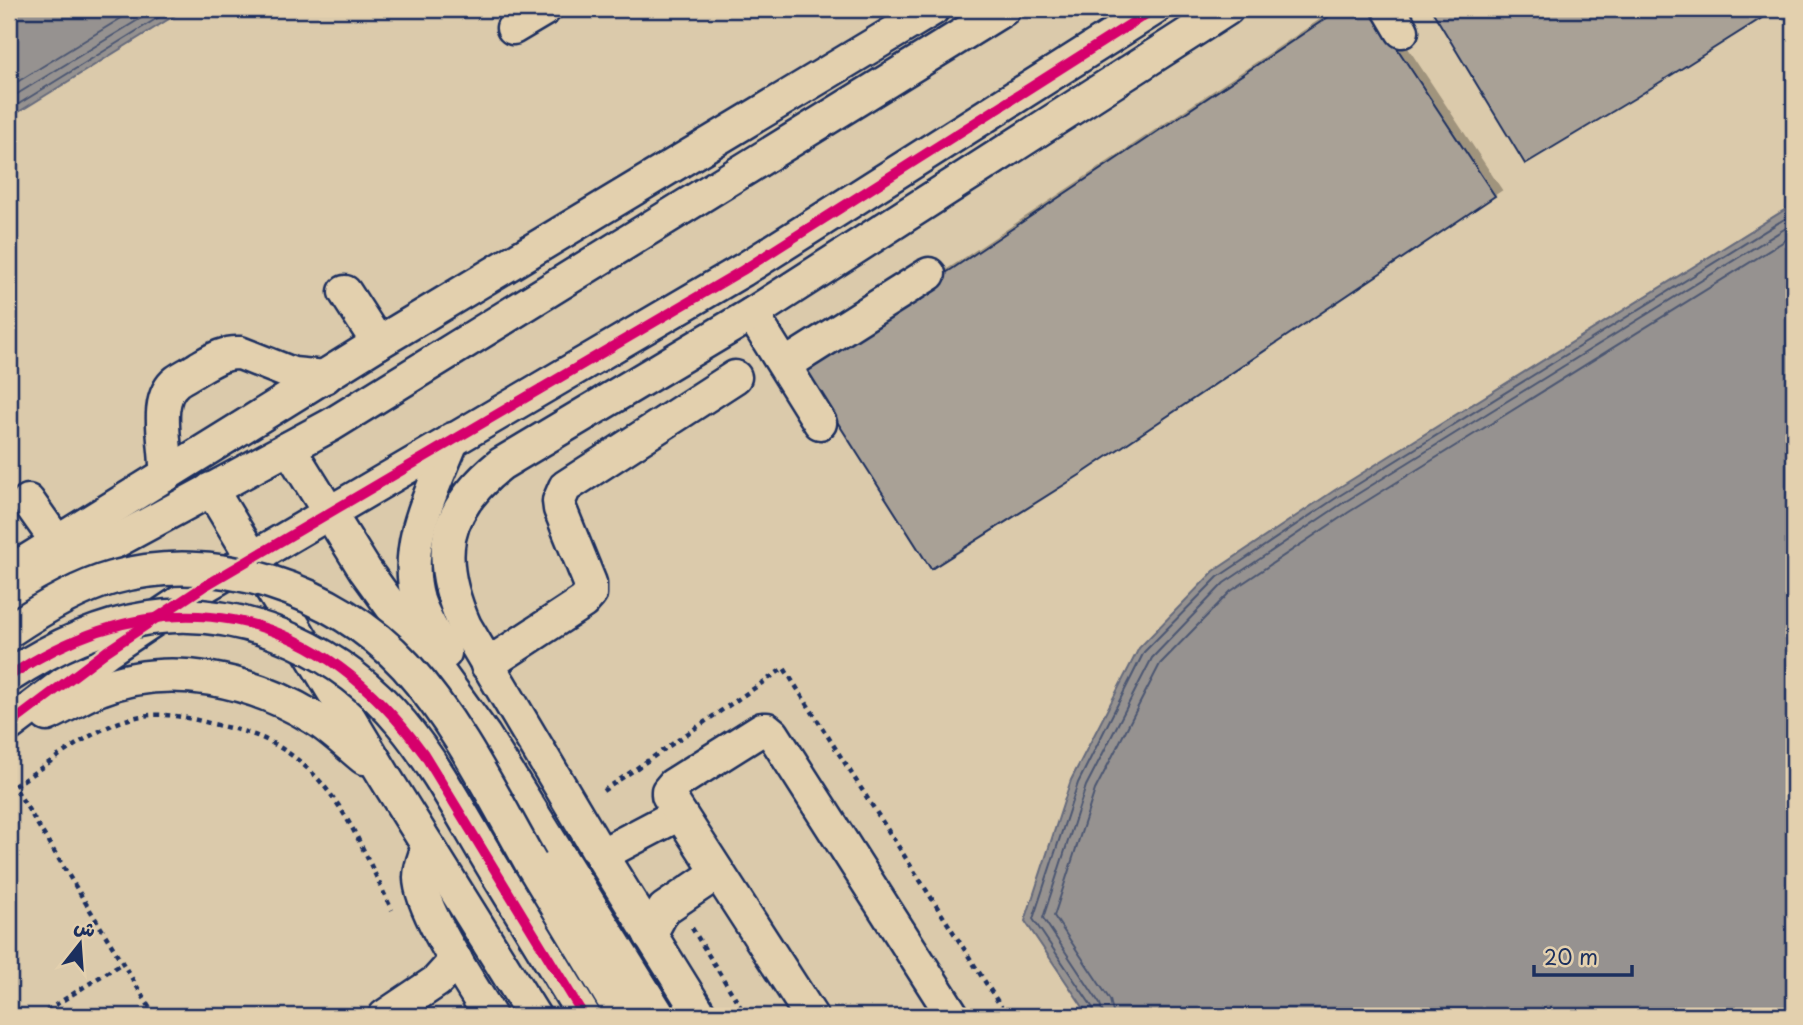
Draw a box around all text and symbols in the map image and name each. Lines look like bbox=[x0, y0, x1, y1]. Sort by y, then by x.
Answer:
north arrow bbox=[46, 909, 116, 979]
text: ش bbox=[71, 910, 99, 943]
scale bar bbox=[1534, 934, 1632, 978]
text: 20 m bbox=[1544, 940, 1598, 972]

